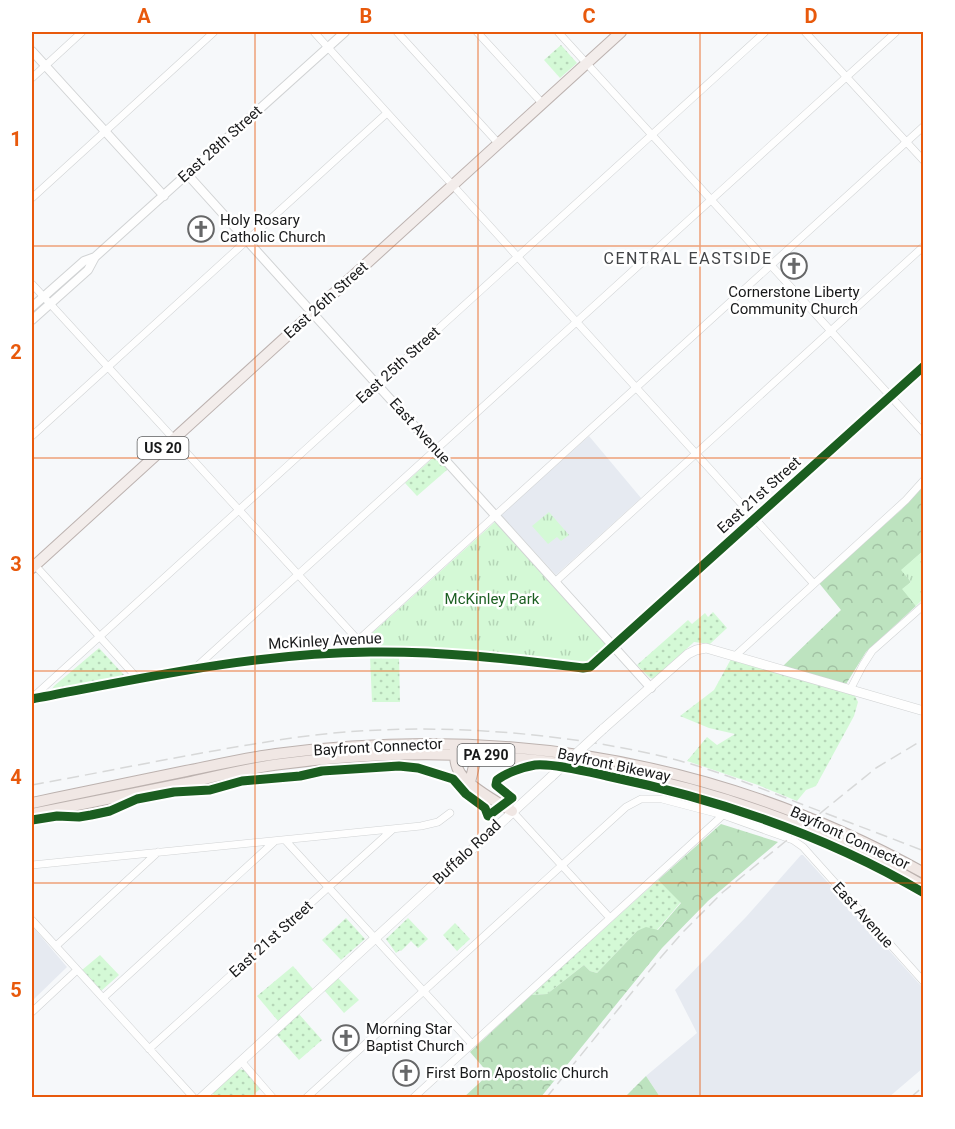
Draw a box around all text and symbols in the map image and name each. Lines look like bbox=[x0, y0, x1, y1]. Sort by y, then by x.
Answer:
text: A bbox=[137, 4, 151, 28]
text: B bbox=[360, 4, 372, 28]
text: C bbox=[582, 4, 596, 28]
text: D bbox=[805, 4, 818, 28]
street label: East 28th Street bbox=[174, 102, 266, 186]
text: 1 bbox=[10, 127, 22, 151]
place label: Holy Rosary Catholic Church bbox=[220, 211, 326, 246]
church icon: Holy Rosary Catholic Church bbox=[186, 214, 216, 244]
district label: CENTRAL EASTSIDE bbox=[603, 249, 773, 268]
church icon: Cornerstone Liberty Community Church bbox=[779, 251, 809, 281]
street label: East 26th Street bbox=[280, 258, 372, 342]
place label: Cornerstone Liberty Community Church bbox=[728, 283, 860, 318]
street label: East 25th Street bbox=[352, 323, 444, 407]
text: 2 bbox=[10, 340, 22, 364]
street label: East Avenue bbox=[386, 394, 454, 468]
road number: US 20 bbox=[138, 437, 188, 459]
street label: East 21st Street bbox=[714, 453, 804, 537]
text: 3 bbox=[10, 552, 22, 576]
park label: McKinley Park bbox=[445, 590, 540, 608]
street label: McKinley Avenue bbox=[268, 629, 382, 653]
street label: Bayfront Connector bbox=[313, 735, 443, 759]
road number: PA 290 bbox=[458, 744, 514, 766]
street label: Bayfront Bikeway bbox=[556, 744, 672, 786]
text: 4 bbox=[10, 765, 22, 789]
street label: Bayfront Connector bbox=[788, 803, 912, 873]
street label: Buffalo Road bbox=[429, 816, 505, 888]
street label: East Avenue bbox=[829, 878, 897, 952]
street label: East 21st Street bbox=[226, 897, 316, 981]
text: 5 bbox=[10, 978, 22, 1002]
place label: Morning Star Baptist Church bbox=[366, 1020, 464, 1055]
church icon: Morning Star Baptist Church bbox=[331, 1023, 361, 1053]
church icon: First Born Apostolic Church bbox=[391, 1058, 421, 1088]
place label: First Born Apostolic Church bbox=[426, 1064, 608, 1082]

